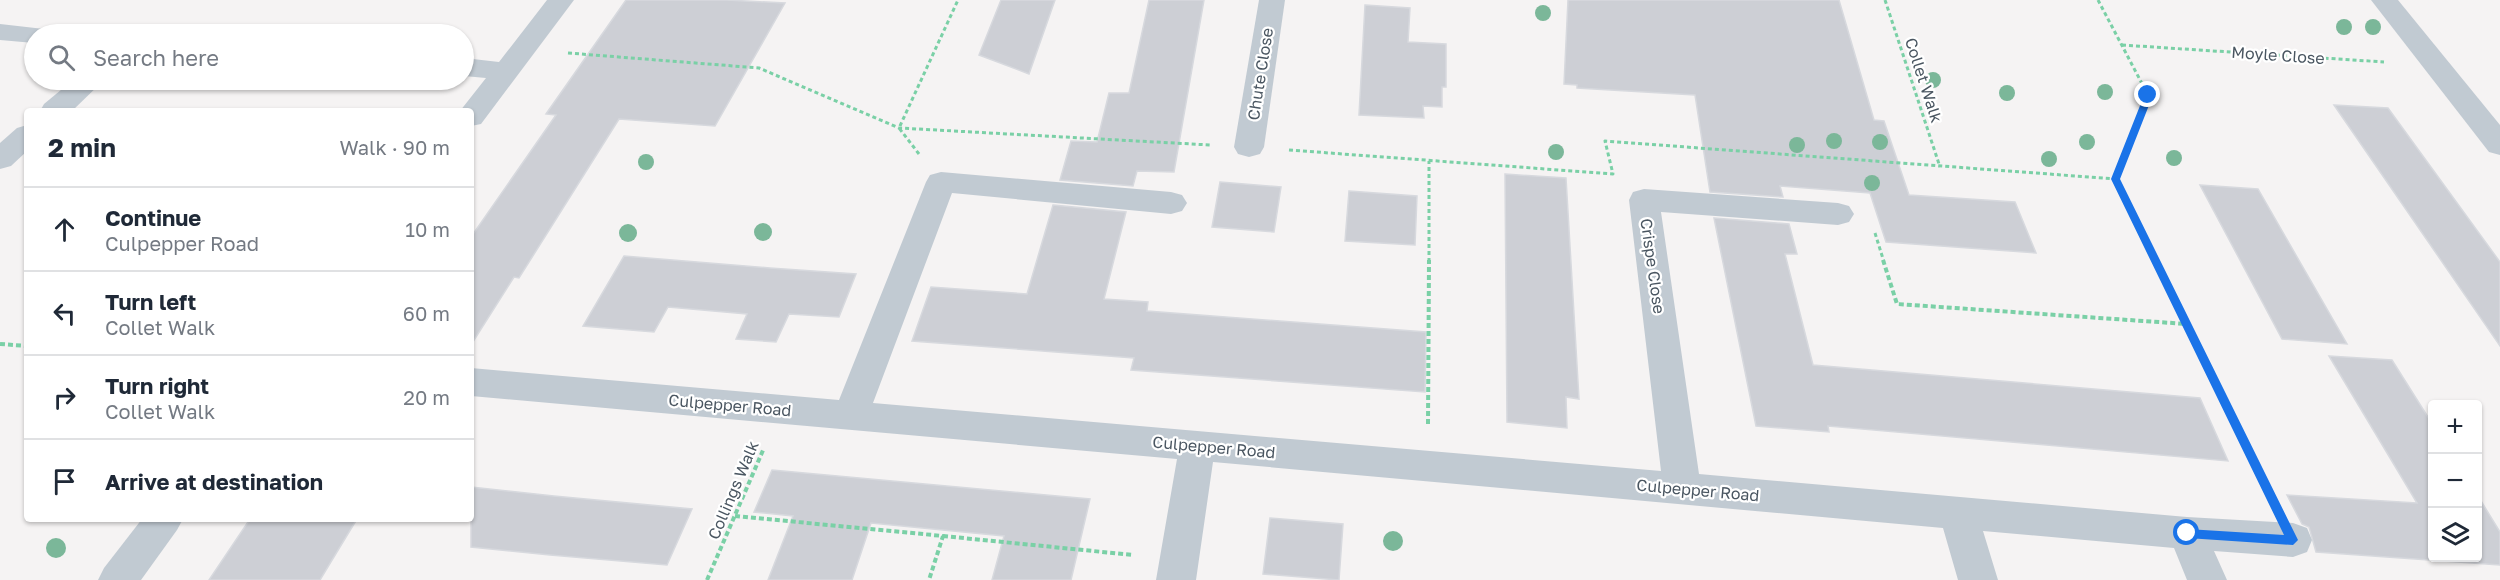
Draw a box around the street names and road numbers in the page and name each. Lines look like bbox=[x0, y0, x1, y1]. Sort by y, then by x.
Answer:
street label: Chute Close bbox=[1243, 26, 1277, 122]
street label: Collet Walk bbox=[1901, 35, 1947, 125]
street label: Moyle Close bbox=[2231, 42, 2325, 68]
street label: Crispe Close bbox=[1636, 217, 1670, 315]
street label: Culpepper Road bbox=[668, 390, 792, 420]
street label: Culpepper Road bbox=[1152, 432, 1276, 462]
street label: Collings Walk bbox=[703, 438, 763, 542]
street label: Culpepper Road bbox=[1636, 475, 1760, 505]

